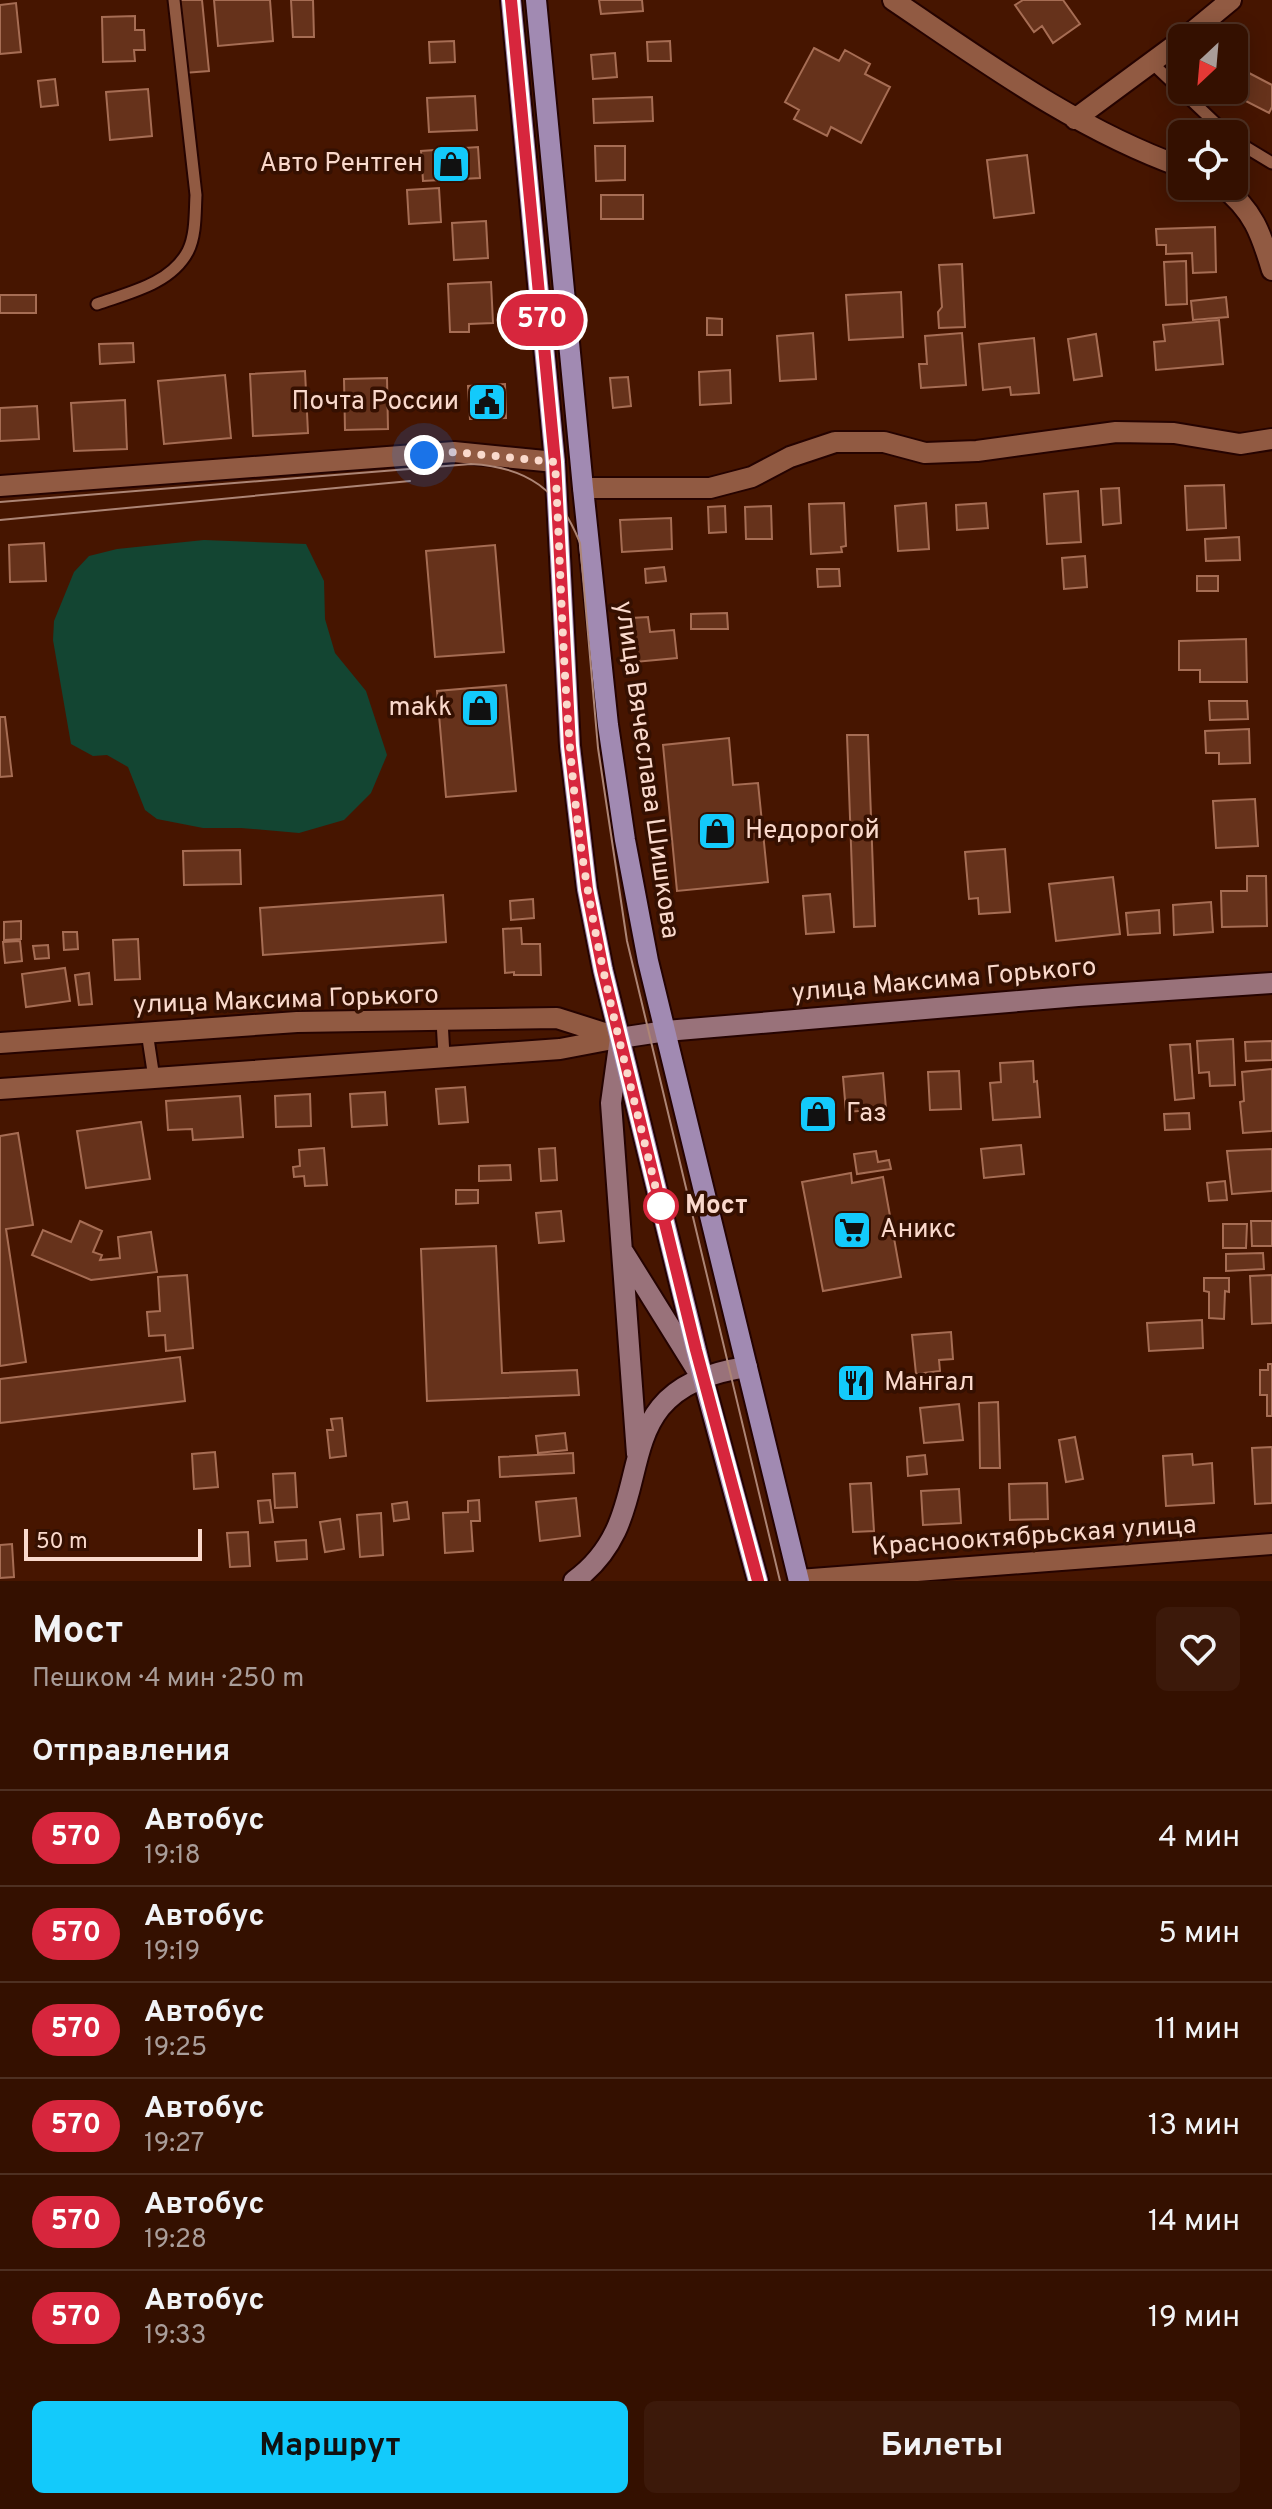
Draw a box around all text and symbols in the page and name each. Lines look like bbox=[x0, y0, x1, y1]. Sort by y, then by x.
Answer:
north arrow bbox=[1168, 24, 1248, 104]
map controls bbox=[1168, 24, 1248, 200]
button: locate bbox=[1168, 120, 1248, 200]
shop icon: Авто Рентген bbox=[430, 143, 472, 185]
place label: Авто Рентген bbox=[260, 148, 423, 181]
line badge: 570 bbox=[496, 294, 588, 346]
text: 570 bbox=[517, 302, 567, 338]
public building icon: Почта России bbox=[466, 381, 508, 423]
place label: Почта России bbox=[291, 386, 459, 419]
your location bbox=[404, 435, 444, 475]
street label: улица Вячеслава Шишкова bbox=[606, 599, 686, 941]
shop icon: makk bbox=[459, 687, 501, 729]
place label: makk bbox=[389, 692, 452, 725]
shop icon: Недорогой bbox=[696, 810, 738, 852]
place label: Недорогой bbox=[745, 815, 880, 848]
street label: улица Максима Горького bbox=[790, 951, 1098, 1011]
street label: улица Максима Горького bbox=[133, 979, 439, 1023]
shop icon: Газ bbox=[797, 1093, 839, 1135]
place label: Газ bbox=[846, 1098, 887, 1131]
marker: Мост bbox=[644, 1189, 678, 1223]
place label: Мост bbox=[685, 1190, 747, 1223]
supermarket icon: Аникс bbox=[831, 1209, 873, 1251]
place label: Аникс bbox=[880, 1214, 956, 1247]
restaurant icon: Мангал bbox=[835, 1362, 877, 1404]
place label: Мангал bbox=[884, 1367, 975, 1400]
street label: Краснооктябрьская улица bbox=[870, 1509, 1198, 1565]
scale bar bbox=[24, 1525, 202, 1561]
text: 50 m bbox=[36, 1529, 88, 1556]
button: heart bbox=[1156, 1607, 1240, 1691]
text: Мост bbox=[32, 1608, 123, 1657]
text: Пешком · 4 мин · 250 m bbox=[32, 1663, 304, 1696]
text: Отправления bbox=[32, 1734, 230, 1771]
text: Автобус bbox=[144, 1803, 265, 1840]
text: 570 bbox=[51, 1820, 101, 1856]
text: 4 мин bbox=[1158, 1820, 1240, 1857]
text: 19:18 bbox=[144, 1840, 201, 1873]
text: Автобус bbox=[144, 1899, 265, 1936]
text: 570 bbox=[51, 1916, 101, 1952]
text: 5 мин bbox=[1158, 1916, 1240, 1953]
text: 19:19 bbox=[144, 1936, 200, 1969]
text: Автобус bbox=[144, 1995, 265, 2032]
text: 570 bbox=[51, 2012, 101, 2048]
text: 11 мин bbox=[1155, 2012, 1240, 2049]
text: 19:25 bbox=[144, 2032, 207, 2065]
text: Автобус bbox=[144, 2091, 265, 2128]
text: 570 bbox=[51, 2108, 101, 2144]
text: 13 мин bbox=[1148, 2108, 1240, 2145]
text: 19:27 bbox=[144, 2128, 204, 2161]
text: Автобус bbox=[144, 2187, 265, 2224]
text: 570 bbox=[51, 2204, 101, 2240]
text: 14 мин bbox=[1148, 2204, 1240, 2241]
text: 19:28 bbox=[144, 2224, 207, 2257]
text: Автобус bbox=[144, 2283, 265, 2320]
text: 570 bbox=[51, 2300, 101, 2336]
text: 19 мин bbox=[1148, 2300, 1240, 2337]
text: 19:33 bbox=[144, 2320, 206, 2353]
button: Маршрут bbox=[32, 2401, 628, 2493]
button: Билеты bbox=[644, 2401, 1240, 2493]

